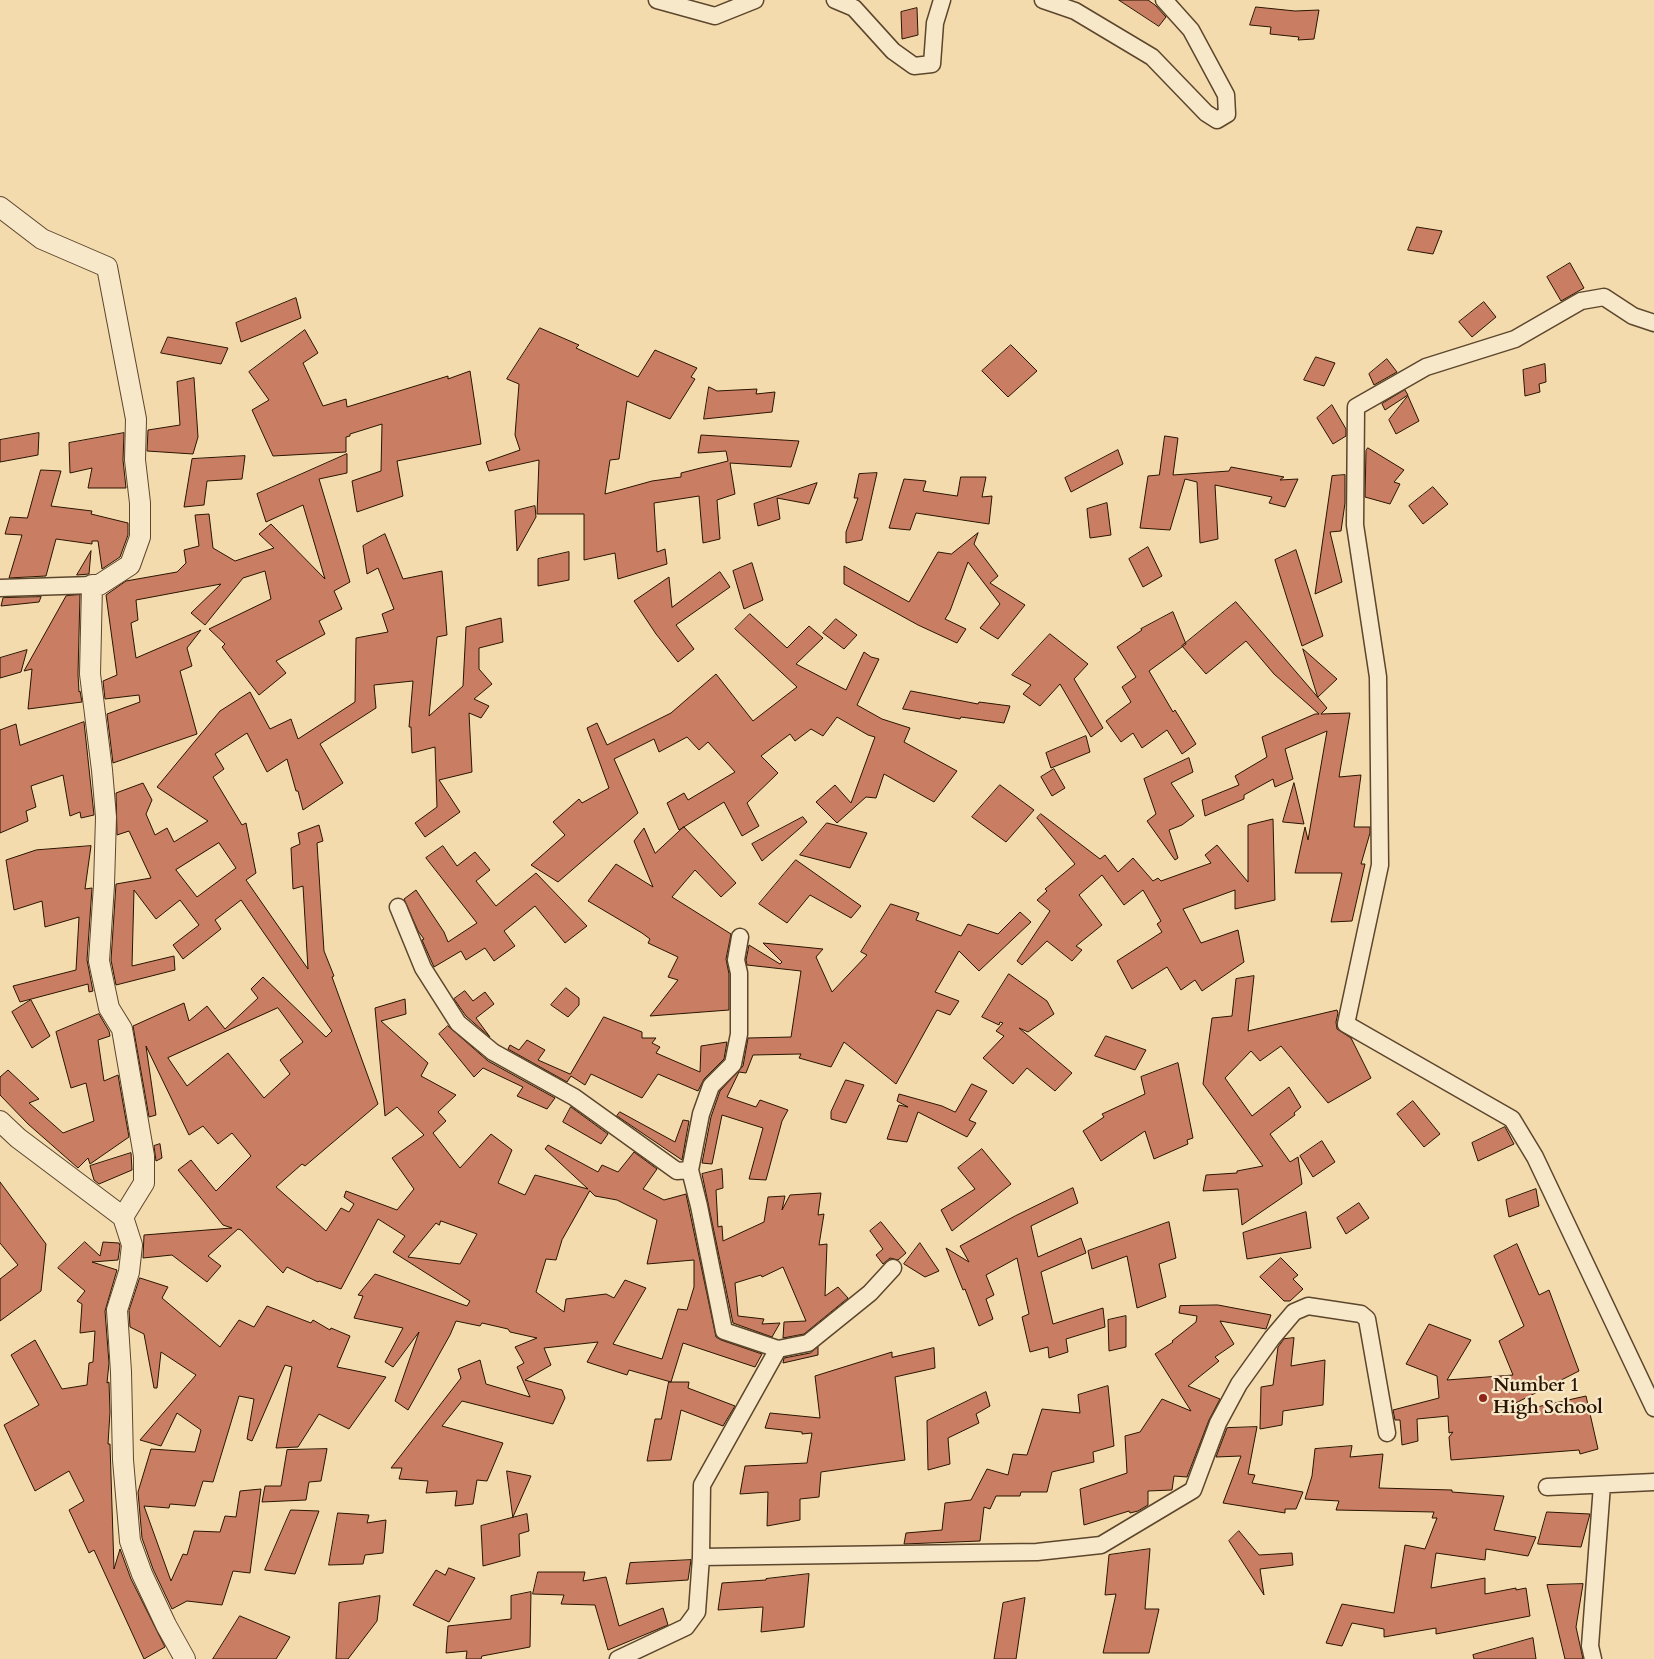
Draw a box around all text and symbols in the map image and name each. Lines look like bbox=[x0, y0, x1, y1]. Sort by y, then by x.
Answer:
place label: Number 1 High School bbox=[1493, 1376, 1603, 1420]
marker: Number 1 High School bbox=[1477, 1392, 1489, 1404]

